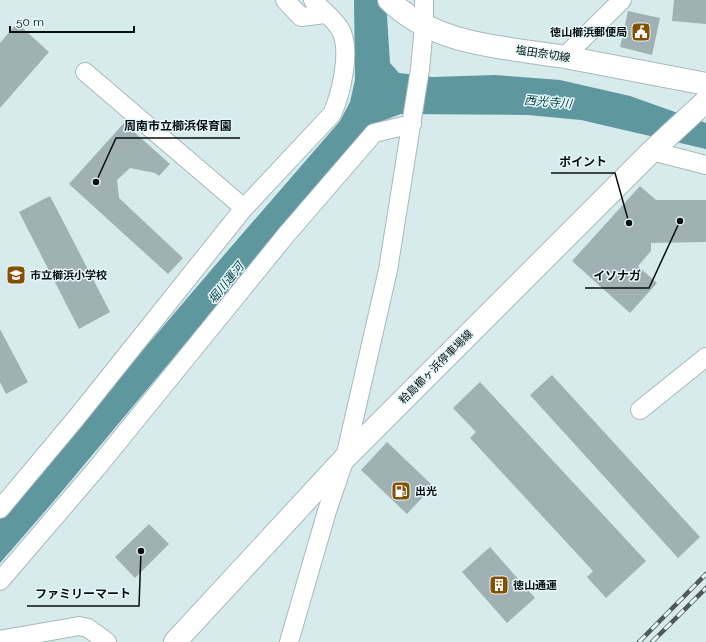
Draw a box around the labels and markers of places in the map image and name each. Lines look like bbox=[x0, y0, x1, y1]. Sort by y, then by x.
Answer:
public building icon: 徳山櫛浜郵便局 bbox=[630, 21, 652, 43]
place label: 徳山櫛浜郵便局 bbox=[550, 26, 627, 39]
callout: 周南市立櫛浜保育園 bbox=[116, 114, 240, 138]
callout: ポイント bbox=[551, 149, 615, 173]
school or university icon: 市立櫛浜小学校 bbox=[5, 264, 27, 286]
callout: イソナガ bbox=[585, 264, 649, 288]
place label: 市立櫛浜小学校 bbox=[30, 269, 107, 282]
fuel station icon: 出光 bbox=[390, 480, 412, 502]
place label: 出光 bbox=[415, 485, 437, 498]
building icon: 徳山通運 bbox=[488, 574, 510, 596]
place label: 徳山通運 bbox=[513, 579, 557, 592]
callout: ファミリーマート bbox=[27, 582, 139, 606]

